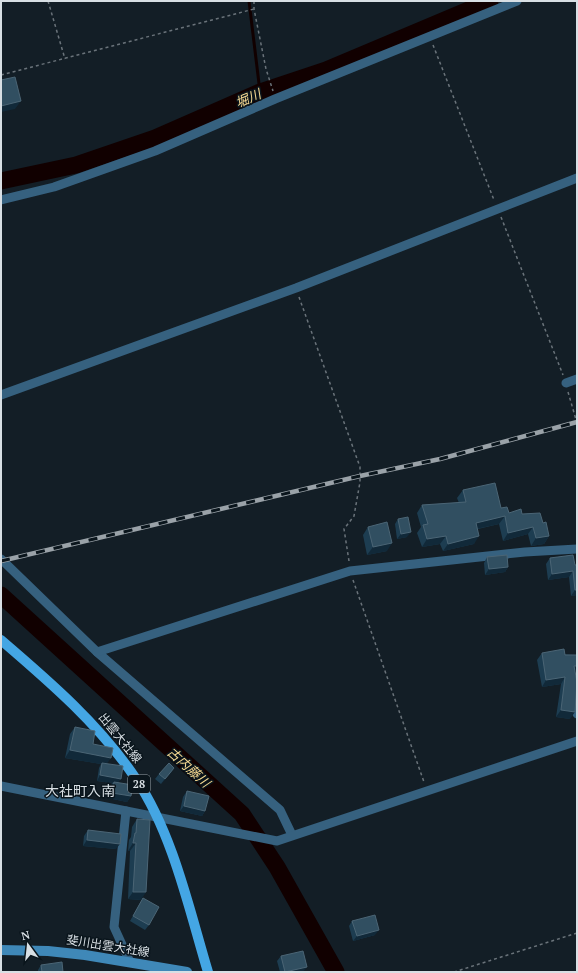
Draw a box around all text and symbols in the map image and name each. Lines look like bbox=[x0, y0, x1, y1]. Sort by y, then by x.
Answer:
water label: 堀川 bbox=[233, 84, 265, 111]
street label: 出雲大社線 bbox=[96, 710, 145, 766]
water label: 古内藤川 bbox=[164, 743, 216, 792]
road number: 28 bbox=[128, 775, 150, 793]
district label: 大社町入南 bbox=[45, 781, 115, 800]
north arrow bbox=[8, 925, 48, 965]
text: N bbox=[20, 927, 32, 943]
street label: 斐川出雲大社線 bbox=[65, 932, 151, 959]

